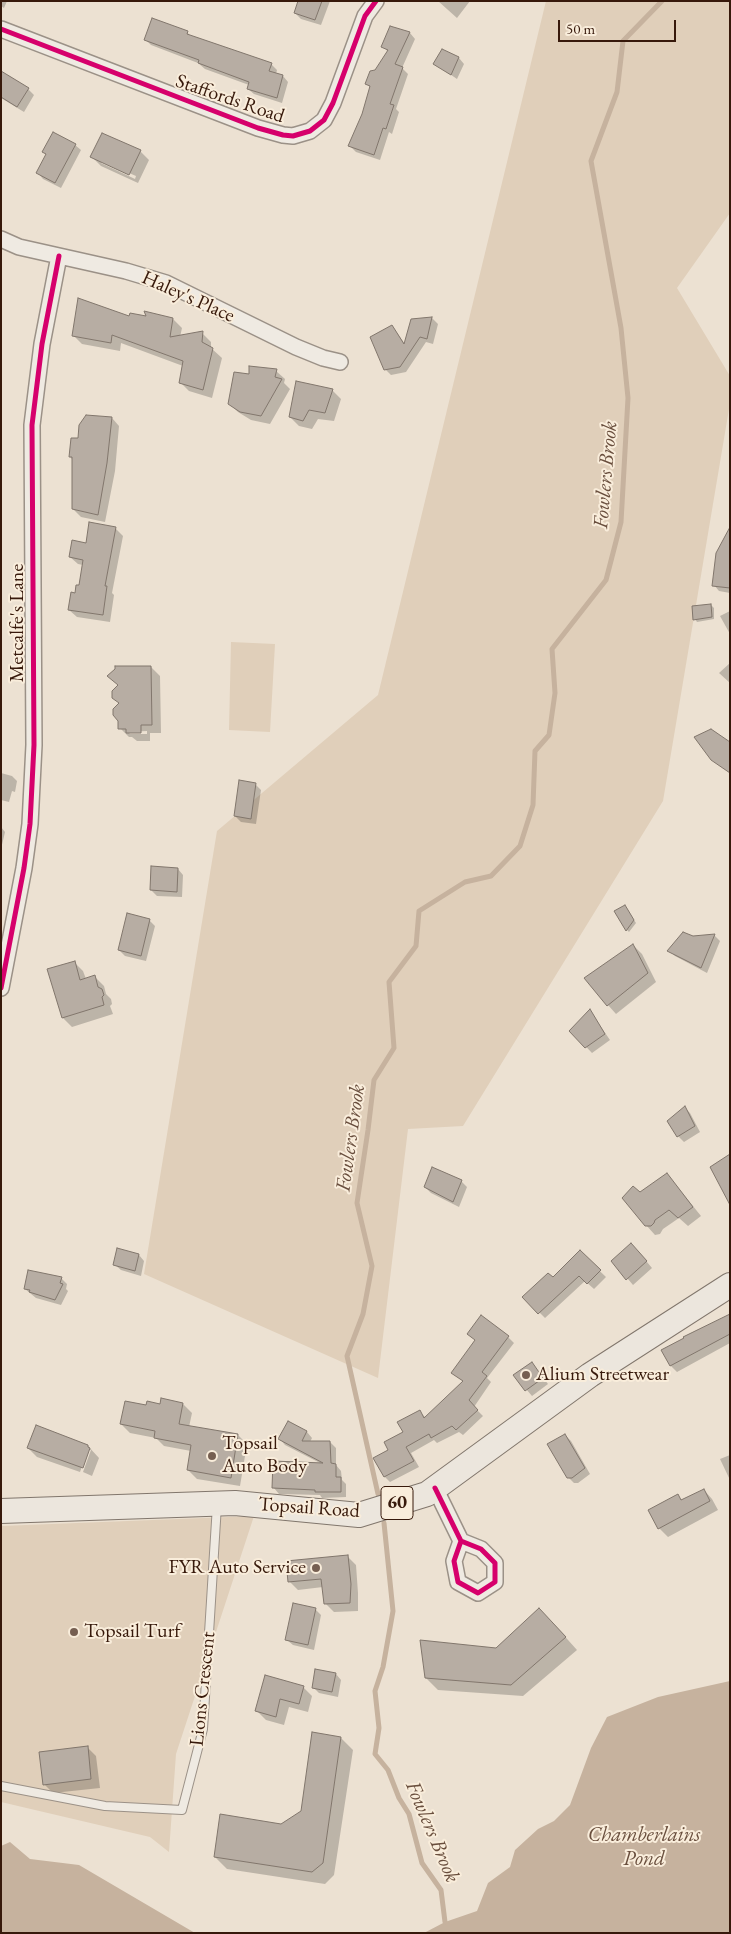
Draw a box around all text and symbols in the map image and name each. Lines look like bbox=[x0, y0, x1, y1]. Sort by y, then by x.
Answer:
scale bar bbox=[561, 10, 678, 42]
text: 50 m bbox=[566, 19, 595, 38]
street label: Staffords Road bbox=[172, 69, 288, 129]
street label: Haley's Place bbox=[138, 266, 238, 328]
water label: Fowlers Brook bbox=[589, 420, 623, 530]
street label: Metcalfe's Lane bbox=[6, 564, 30, 682]
water label: Fowlers Brook bbox=[331, 1083, 371, 1193]
place label: Alium Streetwear bbox=[536, 1363, 669, 1387]
marker: Alium Streetwear bbox=[520, 1369, 532, 1381]
place label: Topsail Auto Body bbox=[222, 1432, 307, 1479]
marker: Topsail Auto Body bbox=[206, 1450, 218, 1462]
road number: 60 bbox=[381, 1486, 413, 1520]
street label: Topsail Road bbox=[257, 1492, 361, 1524]
place label: FYR Auto Service bbox=[168, 1556, 306, 1580]
marker: FYR Auto Service bbox=[310, 1562, 322, 1574]
place label: Topsail Turf bbox=[84, 1620, 181, 1644]
marker: Topsail Turf bbox=[68, 1626, 80, 1638]
street label: Lions Crescent bbox=[185, 1631, 221, 1747]
water label: Fowlers Brook bbox=[399, 1777, 465, 1887]
water label: Chamberlains Pond bbox=[588, 1822, 700, 1872]

